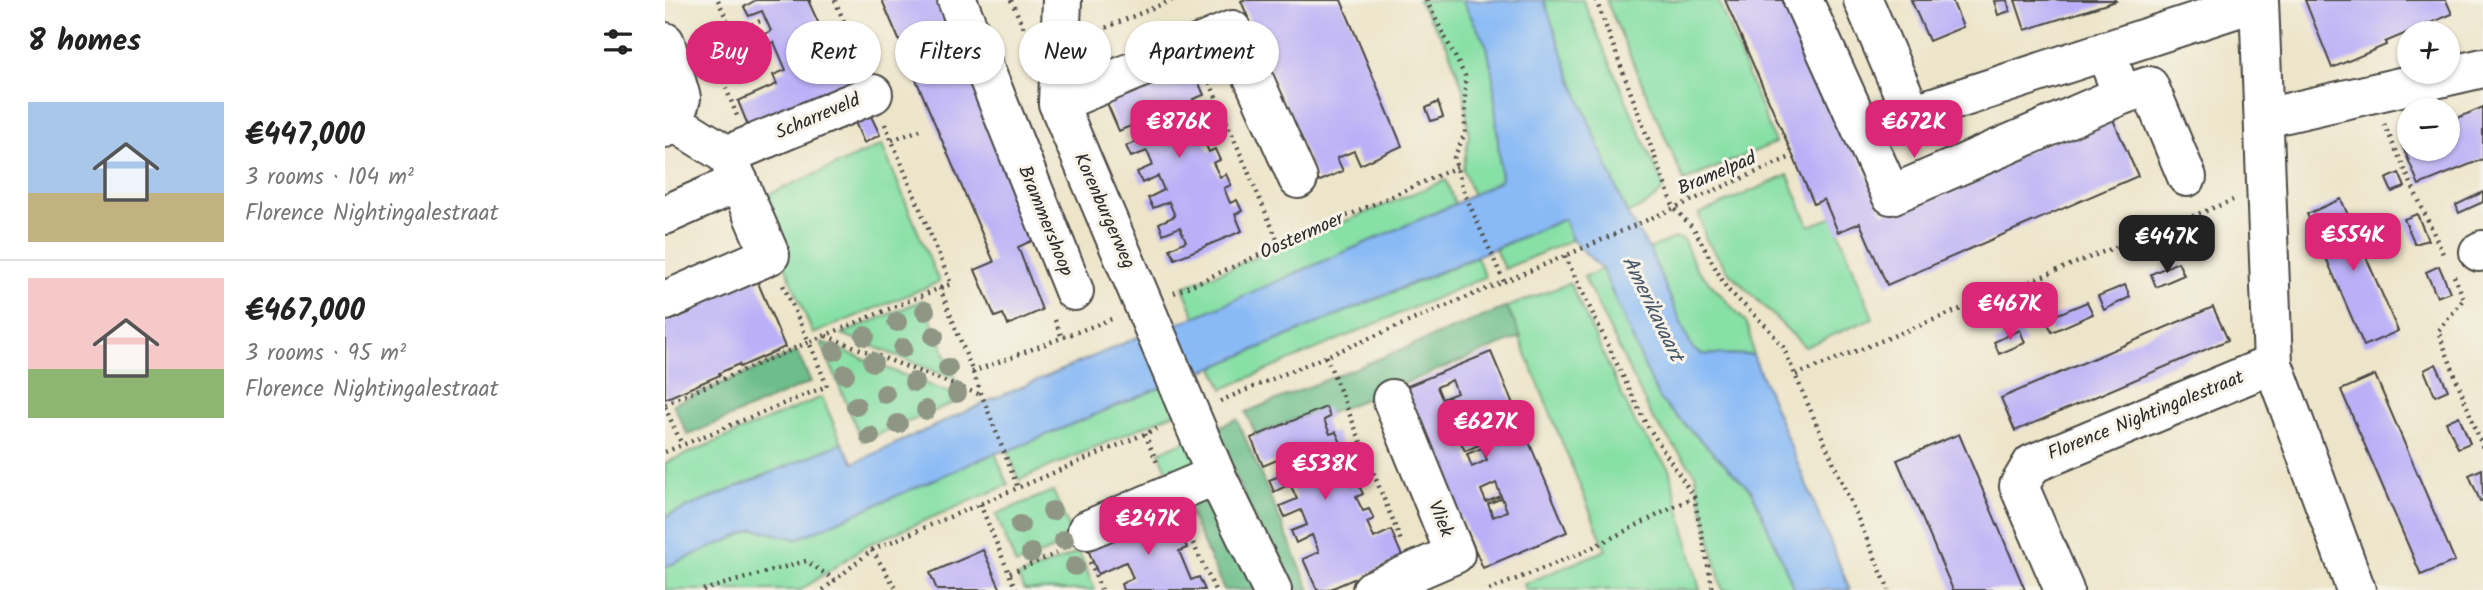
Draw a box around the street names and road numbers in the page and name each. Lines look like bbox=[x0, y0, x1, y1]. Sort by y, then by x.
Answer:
street label: Scharreveld bbox=[771, 86, 866, 148]
street label: Bramelpad bbox=[1673, 144, 1762, 204]
street label: Korenburgerweg bbox=[1065, 148, 1143, 274]
street label: Brammershoop bbox=[1009, 161, 1081, 281]
street label: Oostermoer bbox=[1255, 203, 1350, 268]
street label: Florence Nightingalestraat bbox=[2043, 363, 2249, 469]
street label: Vliek bbox=[1419, 496, 1461, 542]

